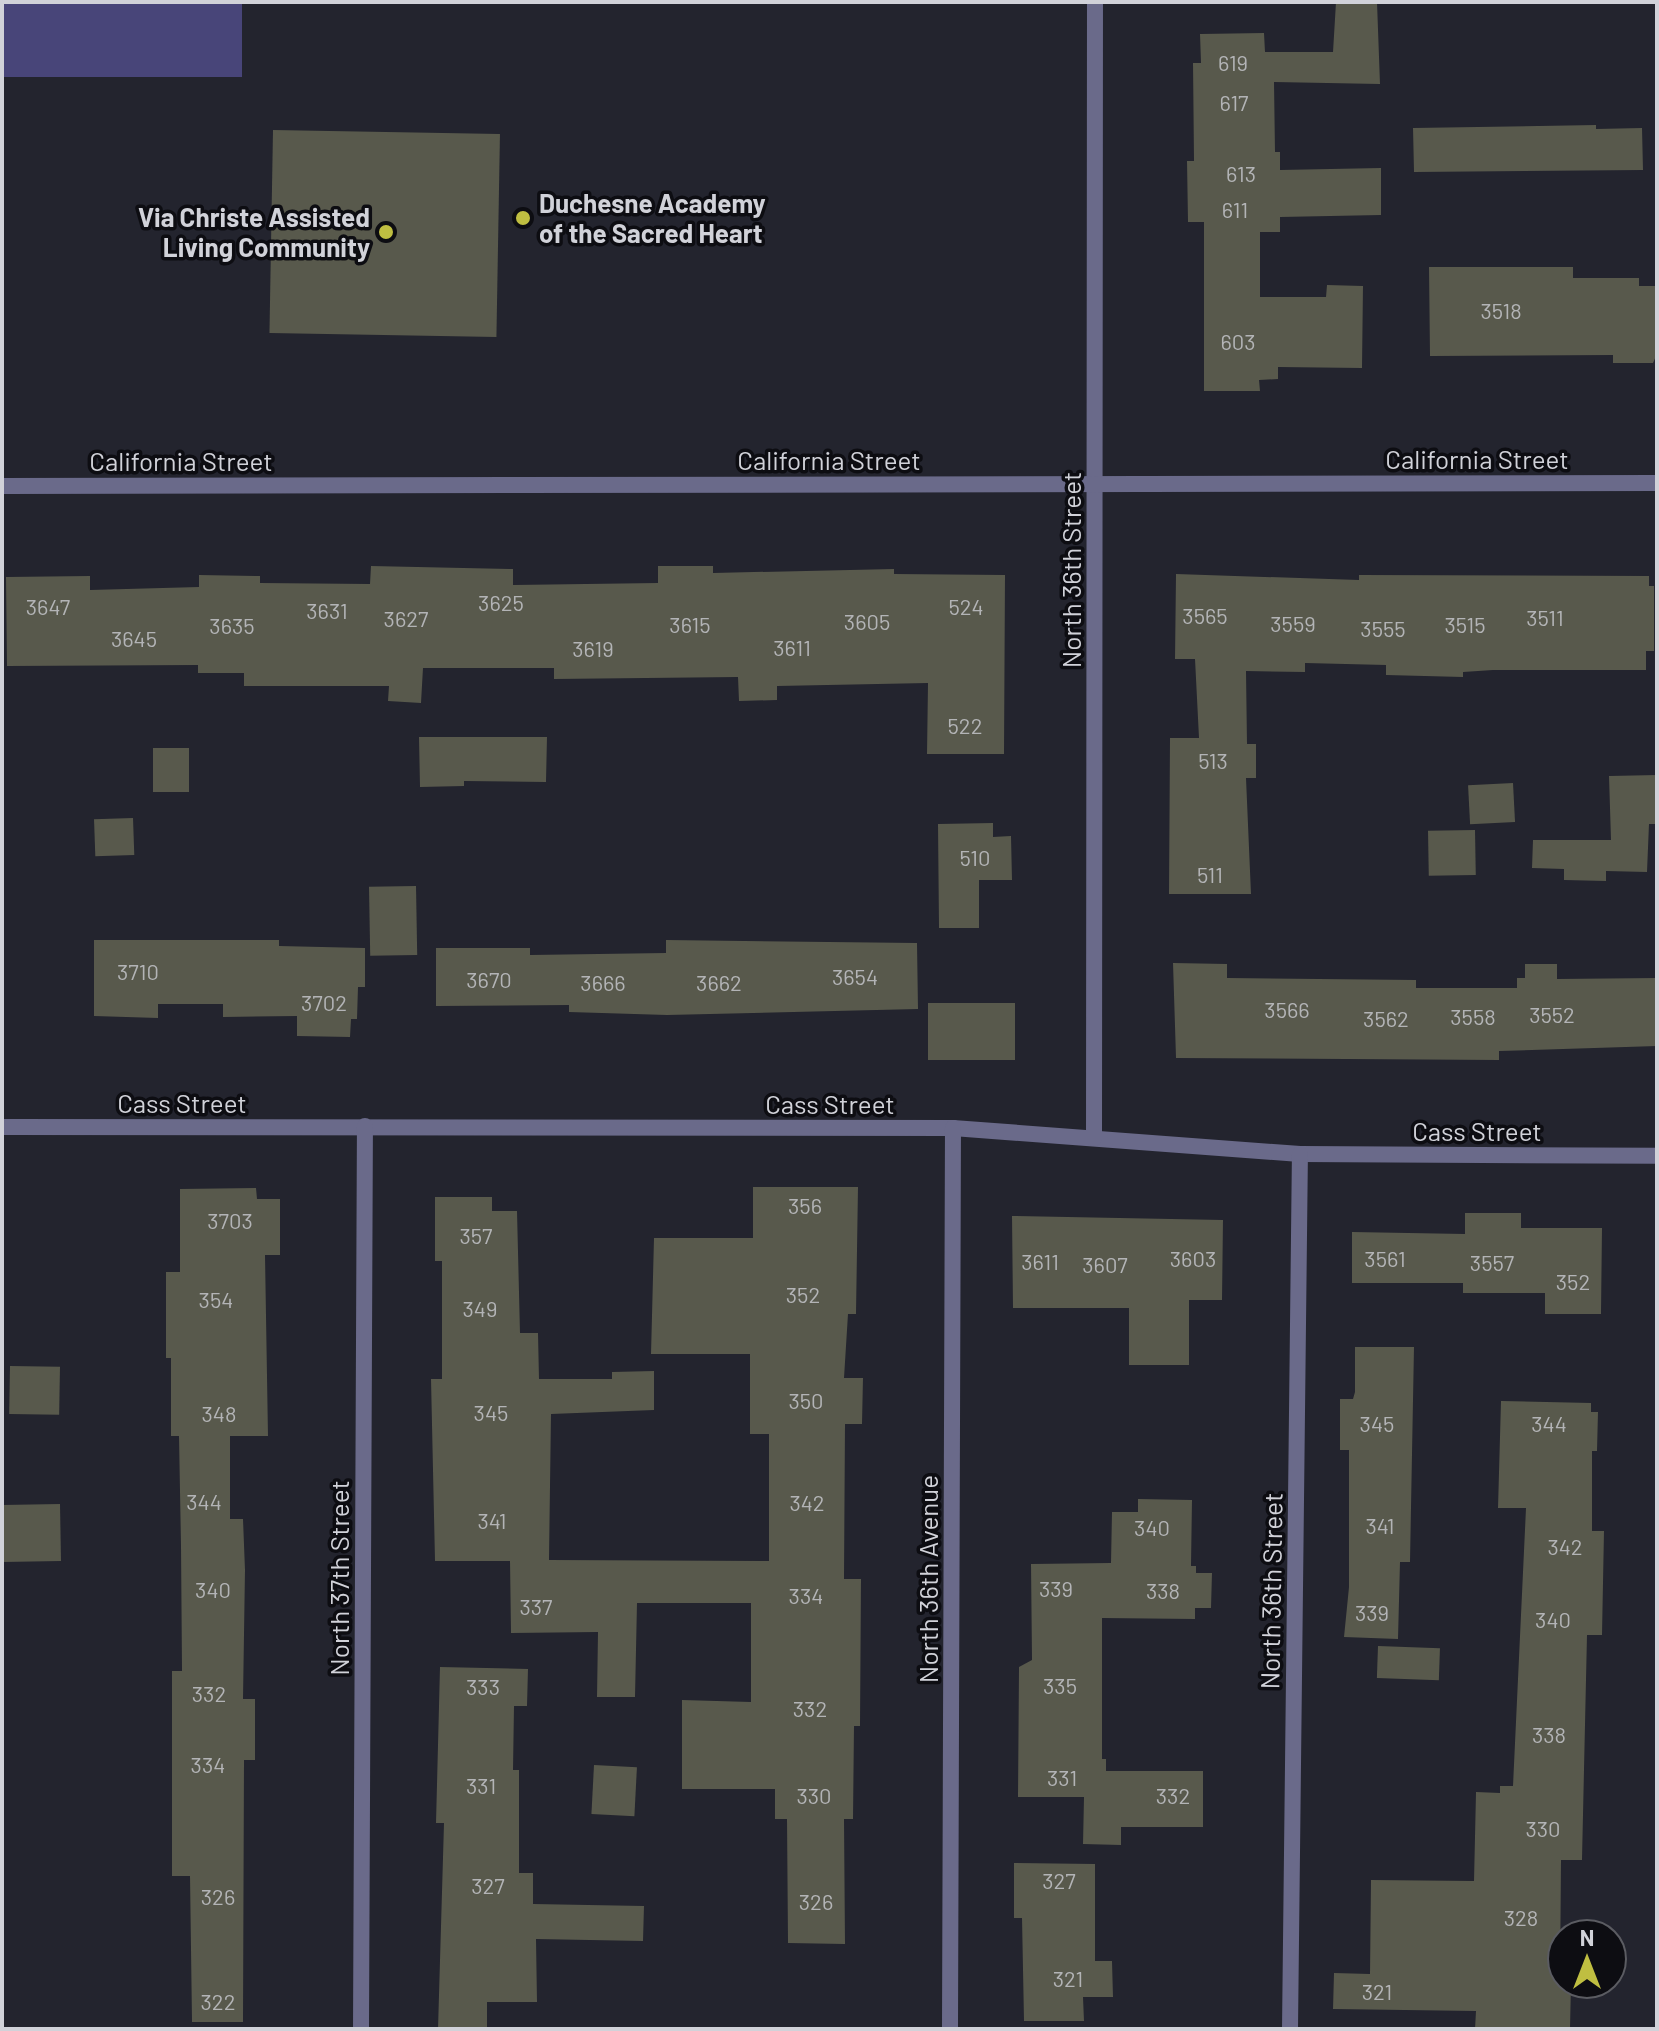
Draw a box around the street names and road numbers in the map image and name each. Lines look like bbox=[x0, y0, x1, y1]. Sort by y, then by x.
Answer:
street label: California Street bbox=[1385, 443, 1569, 475]
street label: California Street bbox=[737, 444, 921, 476]
street label: California Street bbox=[89, 445, 273, 477]
street label: North 36th Street bbox=[1055, 472, 1087, 668]
street label: Cass Street bbox=[117, 1087, 247, 1119]
street label: Cass Street bbox=[765, 1088, 895, 1120]
street label: Cass Street bbox=[1412, 1115, 1542, 1147]
street label: North 36th Avenue bbox=[912, 1475, 944, 1683]
street label: North 37th Street bbox=[323, 1480, 355, 1676]
street label: North 36th Street bbox=[1254, 1492, 1288, 1690]

